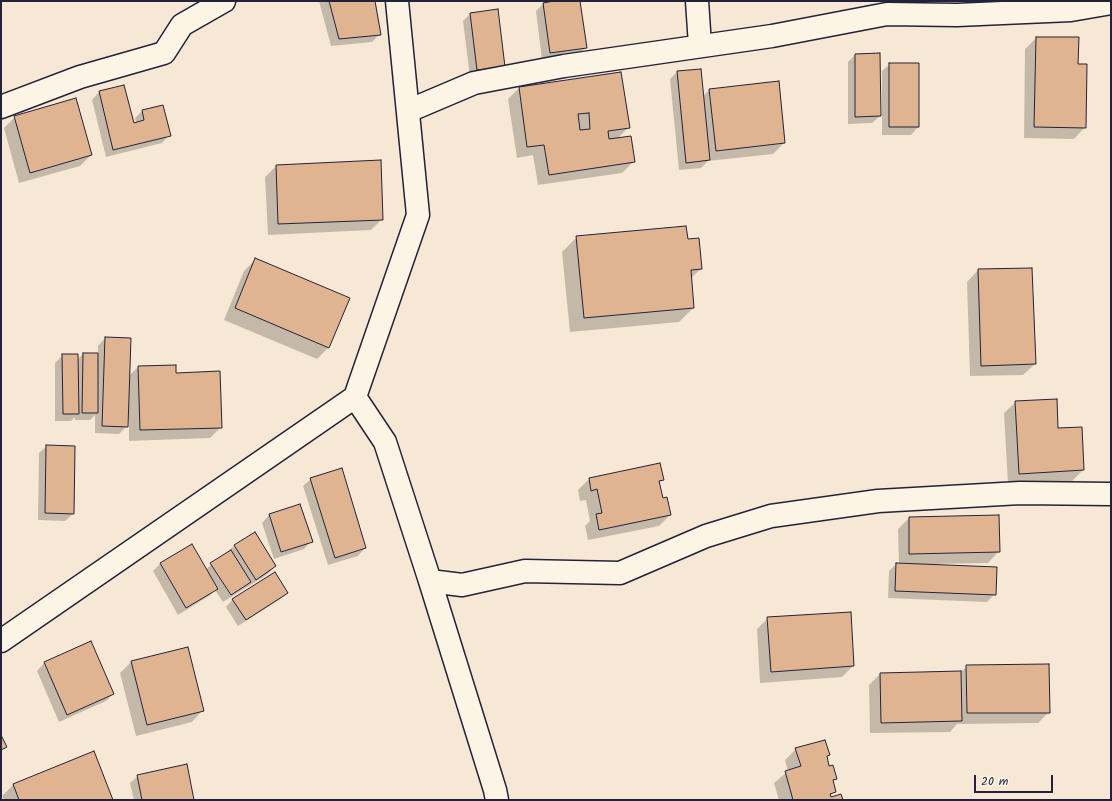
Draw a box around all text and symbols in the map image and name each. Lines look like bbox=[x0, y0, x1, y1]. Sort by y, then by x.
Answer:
scale bar bbox=[976, 767, 1055, 793]
text: 20 m bbox=[981, 772, 1008, 791]

